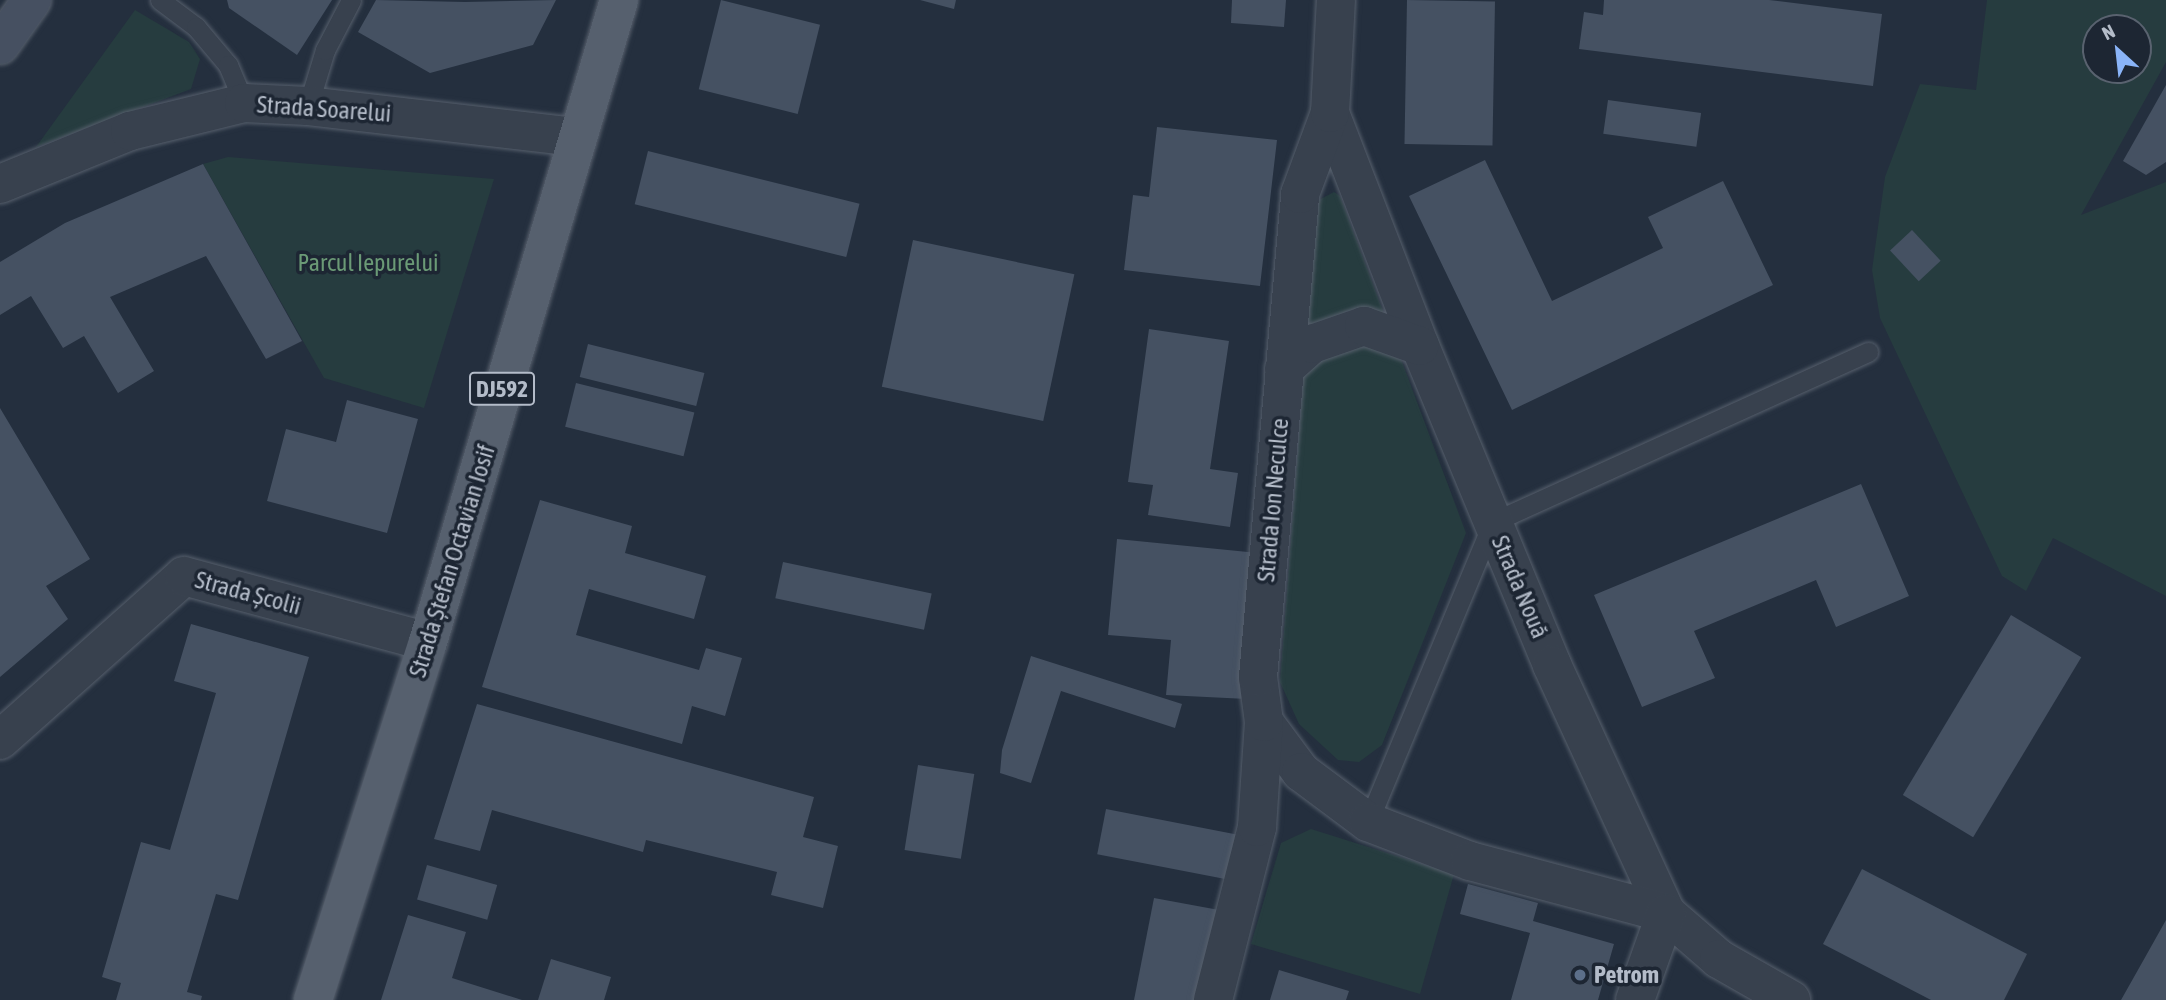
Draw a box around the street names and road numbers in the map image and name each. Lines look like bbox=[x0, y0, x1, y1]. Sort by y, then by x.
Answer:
street label: Strada Soarelui bbox=[256, 90, 392, 128]
road number: DJ592 bbox=[469, 370, 535, 408]
street label: Strada Ion Neculce bbox=[1251, 417, 1295, 583]
street label: Strada Ștefan Octavian Iosif bbox=[403, 441, 501, 681]
street label: Strada Nouă bbox=[1485, 531, 1555, 643]
street label: Strada Școlii bbox=[192, 565, 304, 621]

